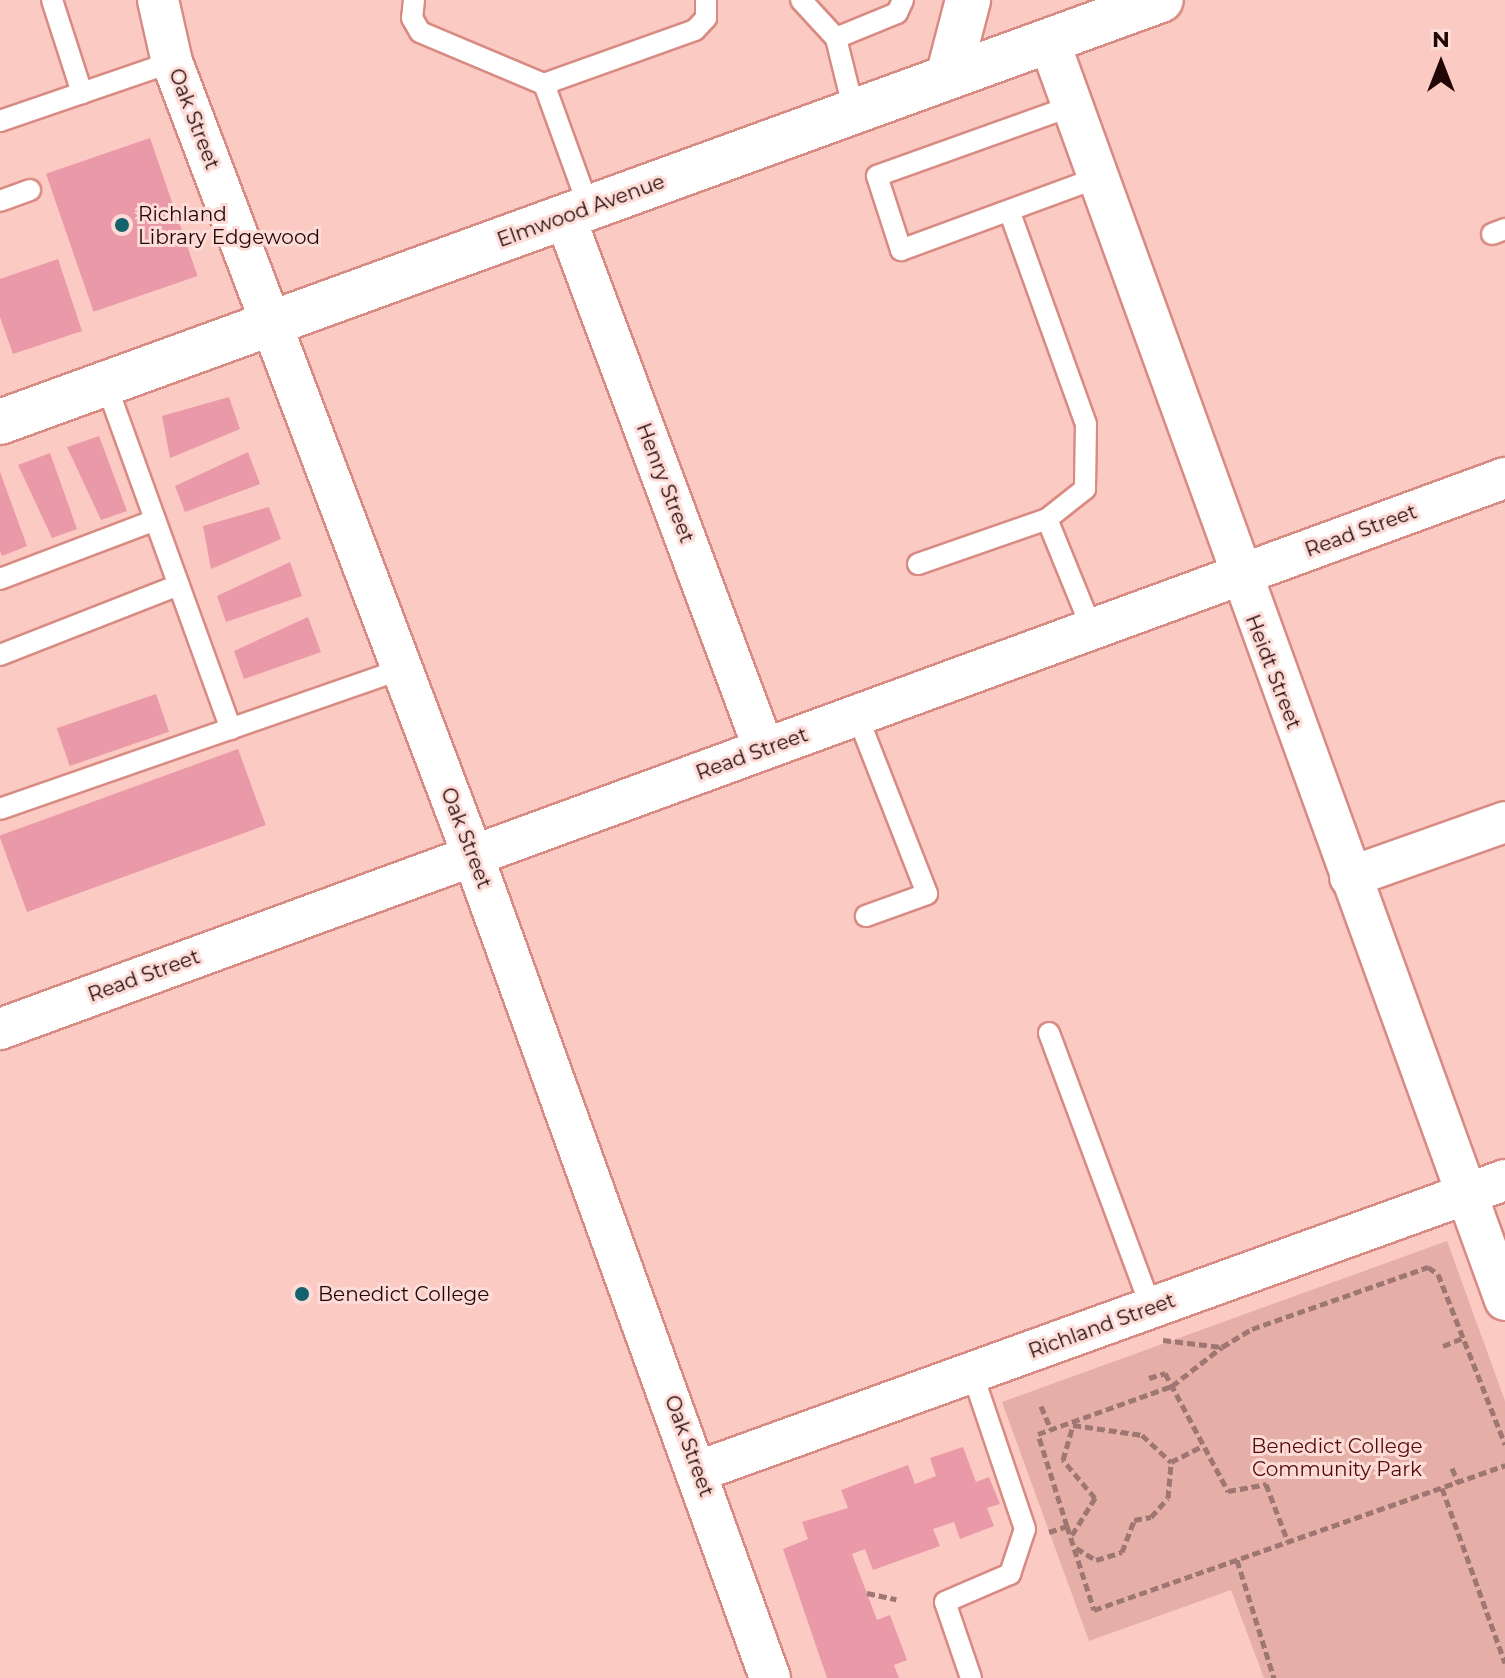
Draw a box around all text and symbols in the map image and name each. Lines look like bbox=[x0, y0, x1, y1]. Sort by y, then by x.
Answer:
north arrow bbox=[1401, 24, 1481, 104]
text: N bbox=[1432, 26, 1450, 53]
street label: Oak Street bbox=[164, 65, 224, 173]
street label: Elmwood Avenue bbox=[494, 170, 668, 252]
place label: Richland Library Edgewood bbox=[138, 202, 320, 249]
marker: Richland Library Edgewood bbox=[113, 216, 131, 234]
street label: Henry Street bbox=[631, 420, 699, 546]
street label: Read Street bbox=[1302, 500, 1420, 562]
street label: Heidt Street bbox=[1240, 611, 1306, 733]
street label: Read Street bbox=[693, 723, 811, 785]
street label: Oak Street bbox=[436, 784, 496, 892]
street label: Read Street bbox=[85, 945, 203, 1007]
place label: Benedict College bbox=[318, 1282, 489, 1306]
marker: Benedict College bbox=[293, 1285, 311, 1303]
street label: Richland Street bbox=[1025, 1288, 1179, 1364]
street label: Oak Street bbox=[660, 1392, 718, 1500]
park label: Benedict College Community Park bbox=[1251, 1435, 1423, 1482]

